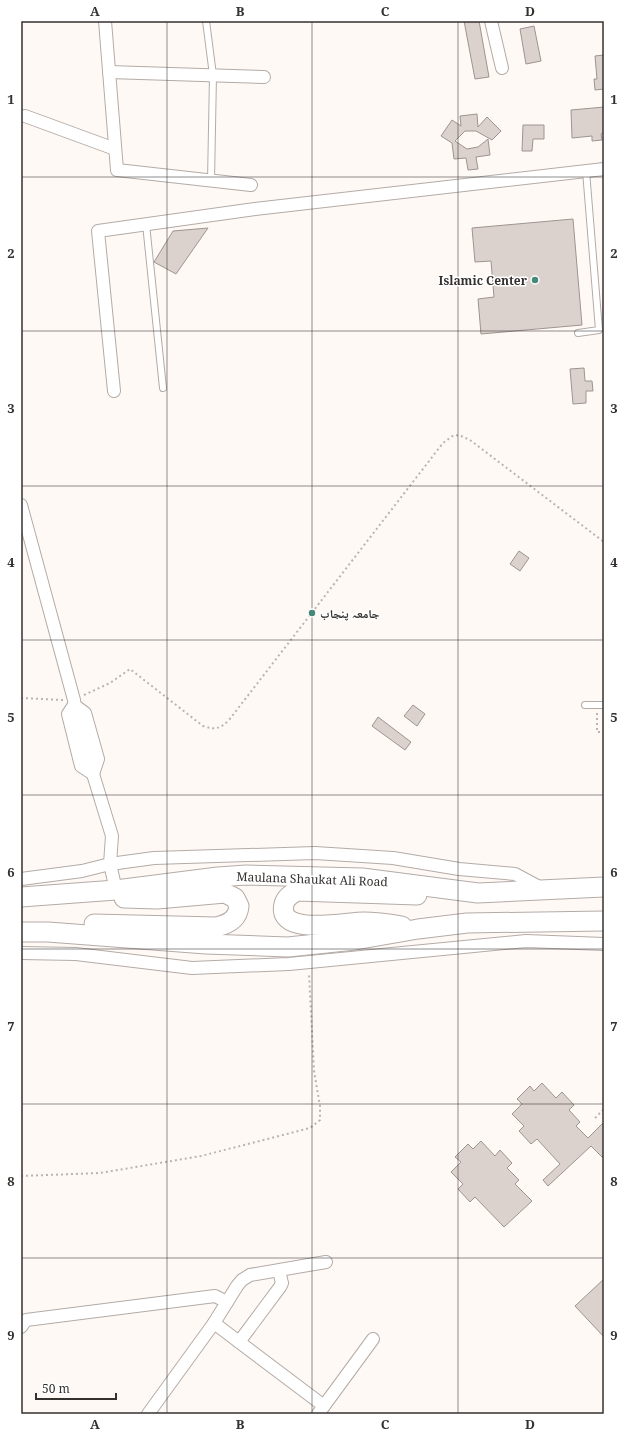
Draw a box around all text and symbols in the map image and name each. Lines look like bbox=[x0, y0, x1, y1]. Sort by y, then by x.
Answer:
text: A bbox=[90, 2, 100, 20]
text: B bbox=[236, 2, 245, 20]
text: C bbox=[381, 2, 390, 20]
text: D bbox=[525, 2, 535, 20]
text: 1 bbox=[7, 90, 15, 108]
text: 1 bbox=[610, 90, 618, 108]
text: 2 bbox=[7, 244, 15, 262]
text: 2 bbox=[610, 244, 618, 262]
place label: Islamic Center bbox=[439, 272, 528, 289]
marker: Islamic Center bbox=[530, 275, 540, 285]
text: 3 bbox=[7, 399, 15, 417]
text: 3 bbox=[610, 399, 618, 417]
text: 4 bbox=[7, 553, 15, 571]
text: 4 bbox=[610, 553, 618, 571]
place label: جامعہ پنجاب bbox=[320, 605, 380, 622]
marker: جامعہ پنجاب bbox=[307, 608, 317, 618]
text: 5 bbox=[7, 708, 15, 726]
text: 5 bbox=[610, 708, 618, 726]
text: 6 bbox=[7, 863, 15, 881]
text: 6 bbox=[610, 863, 618, 881]
street label: Maulana Shaukat Ali Road bbox=[236, 868, 389, 890]
text: 7 bbox=[7, 1017, 15, 1035]
text: 7 bbox=[610, 1017, 618, 1035]
text: 8 bbox=[7, 1172, 15, 1190]
text: 8 bbox=[610, 1172, 618, 1190]
text: 9 bbox=[7, 1326, 15, 1344]
text: 9 bbox=[610, 1326, 618, 1344]
scale bar bbox=[36, 1375, 116, 1401]
text: 50 m bbox=[42, 1380, 70, 1397]
text: A bbox=[90, 1415, 100, 1433]
text: B bbox=[236, 1415, 245, 1433]
text: C bbox=[381, 1415, 390, 1433]
text: D bbox=[525, 1415, 535, 1433]

